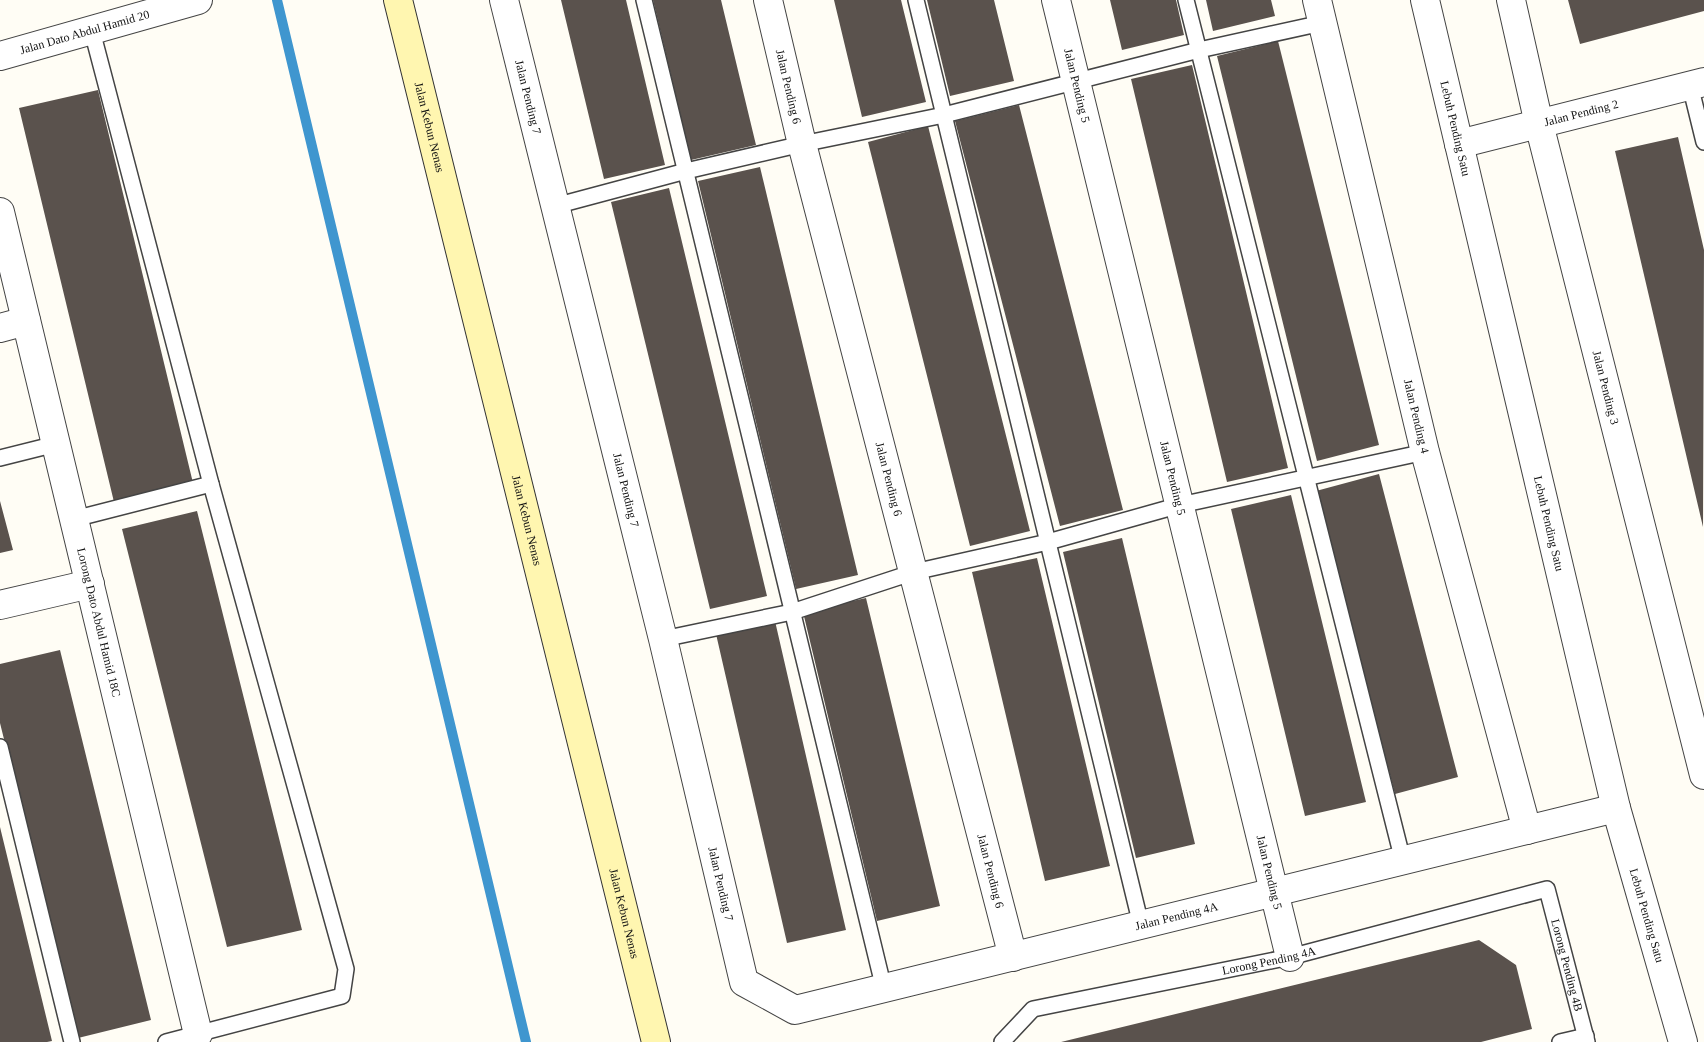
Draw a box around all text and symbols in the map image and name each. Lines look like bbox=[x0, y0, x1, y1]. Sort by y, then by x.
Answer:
street label: Jalan Dato Abdul Hamid 20 bbox=[18, 7, 151, 57]
street label: Jalan Pending 5 bbox=[1061, 47, 1093, 124]
street label: Jalan Pending 6 bbox=[773, 48, 804, 125]
street label: Jalan Pending 7 bbox=[512, 58, 544, 136]
street label: Lebuh Pending Satu bbox=[1437, 79, 1473, 177]
street label: Jalan Kebun Nenas bbox=[412, 80, 447, 174]
street label: Jalan Pending 2 bbox=[1543, 97, 1620, 129]
street label: Jalan Pending 3 bbox=[1590, 349, 1622, 426]
street label: Jalan Pending 4 bbox=[1401, 378, 1432, 455]
street label: Jalan Pending 5 bbox=[1157, 439, 1189, 517]
street label: Jalan Pending 6 bbox=[873, 440, 905, 517]
street label: Jalan Pending 7 bbox=[610, 451, 642, 529]
street label: Jalan Kebun Nenas bbox=[509, 474, 545, 567]
street label: Lebuh Pending Satu bbox=[1531, 475, 1567, 573]
street label: Lorong Dato Abdul Hamid 18C bbox=[74, 546, 124, 698]
street label: Jalan Pending 6 bbox=[974, 832, 1007, 910]
street label: Jalan Pending 5 bbox=[1253, 834, 1285, 911]
street label: Jalan Pending 7 bbox=[705, 845, 736, 922]
street label: Jalan Kebun Nenas bbox=[606, 867, 642, 960]
street label: Lebuh Pending Satu bbox=[1627, 867, 1667, 964]
street label: Jalan Pending 4A bbox=[1134, 899, 1220, 933]
street label: Lorong Pending 4B bbox=[1548, 918, 1586, 1013]
street label: Lorong Pending 4A bbox=[1221, 943, 1317, 978]

